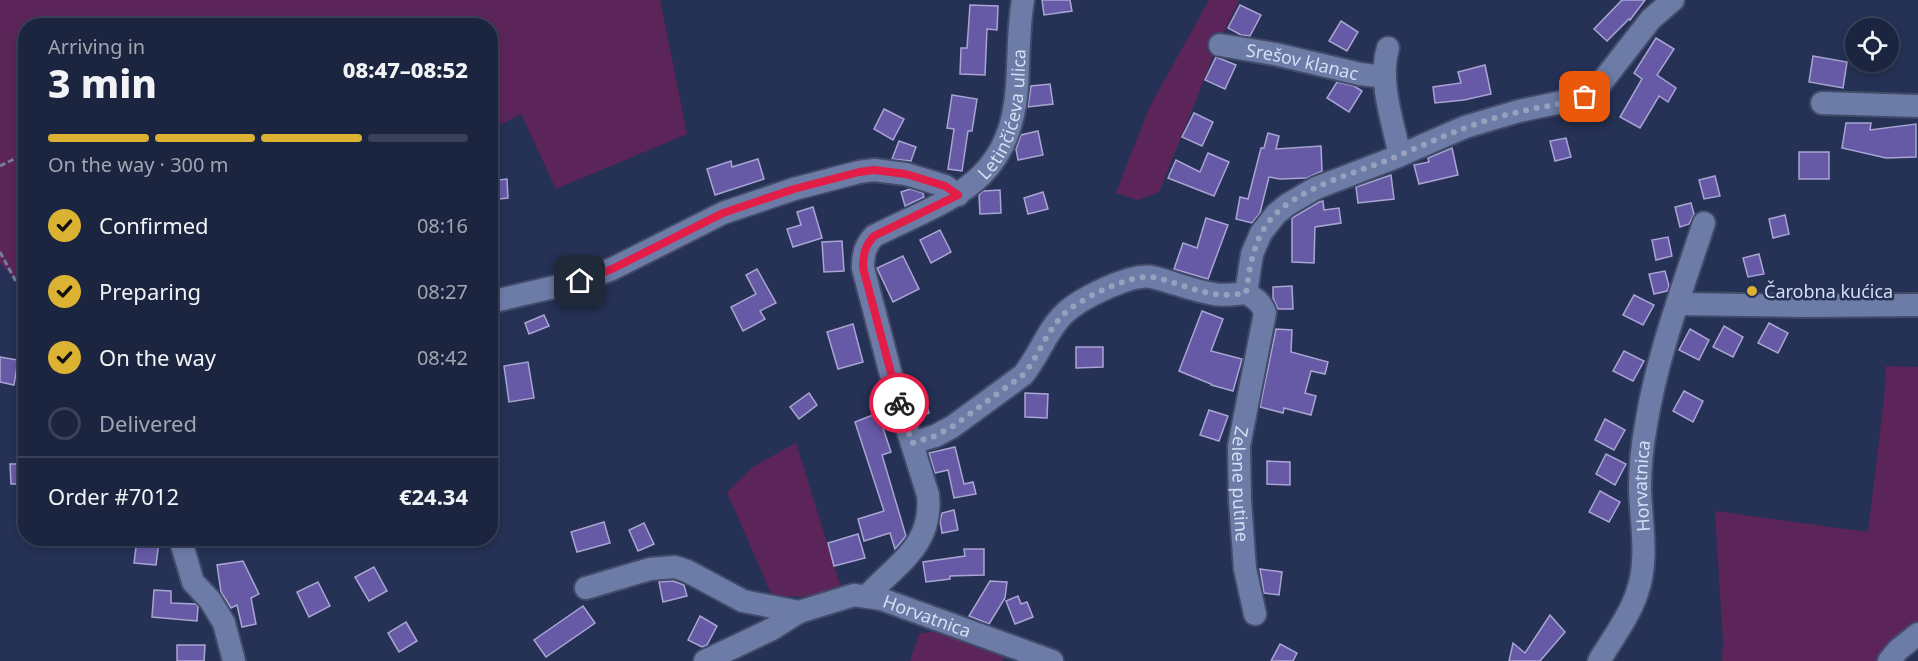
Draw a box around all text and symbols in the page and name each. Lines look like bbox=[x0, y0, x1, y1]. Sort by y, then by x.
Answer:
map controls bbox=[1845, 18, 1899, 72]
button: locate bbox=[1845, 18, 1899, 72]
text: Arriving in bbox=[48, 33, 145, 60]
street label: Srešov klanac bbox=[1245, 37, 1361, 85]
street label: Letinčićeva ulica bbox=[972, 48, 1031, 184]
text: 08:47–08:52 bbox=[343, 54, 468, 84]
text: 3 min bbox=[48, 56, 157, 109]
pin bbox=[1559, 71, 1610, 122]
icon: bag bbox=[1568, 80, 1601, 113]
text: On the way · 300 m bbox=[48, 151, 228, 178]
icon: check bbox=[48, 209, 81, 242]
text: Confirmed bbox=[99, 210, 209, 240]
text: 08:16 bbox=[417, 212, 468, 239]
pin bbox=[554, 255, 605, 306]
icon: home bbox=[563, 264, 596, 297]
icon: check bbox=[48, 275, 81, 308]
text: Preparing bbox=[99, 276, 201, 306]
text: 08:27 bbox=[417, 278, 468, 305]
place label: Čarobna kućica bbox=[1764, 279, 1893, 303]
marker: Čarobna kućica bbox=[1745, 284, 1759, 298]
icon: check bbox=[48, 341, 81, 374]
text: On the way bbox=[99, 342, 216, 372]
text: 08:42 bbox=[417, 344, 468, 371]
courier bbox=[869, 373, 929, 433]
icon: bike bbox=[883, 387, 916, 420]
text: Delivered bbox=[99, 408, 197, 438]
street label: Zelene putine bbox=[1227, 424, 1255, 543]
street label: Horvatnica bbox=[1628, 438, 1655, 533]
text: Order #7012 bbox=[48, 481, 179, 511]
text: €24.34 bbox=[399, 481, 468, 511]
street label: Horvatnica bbox=[880, 589, 974, 643]

